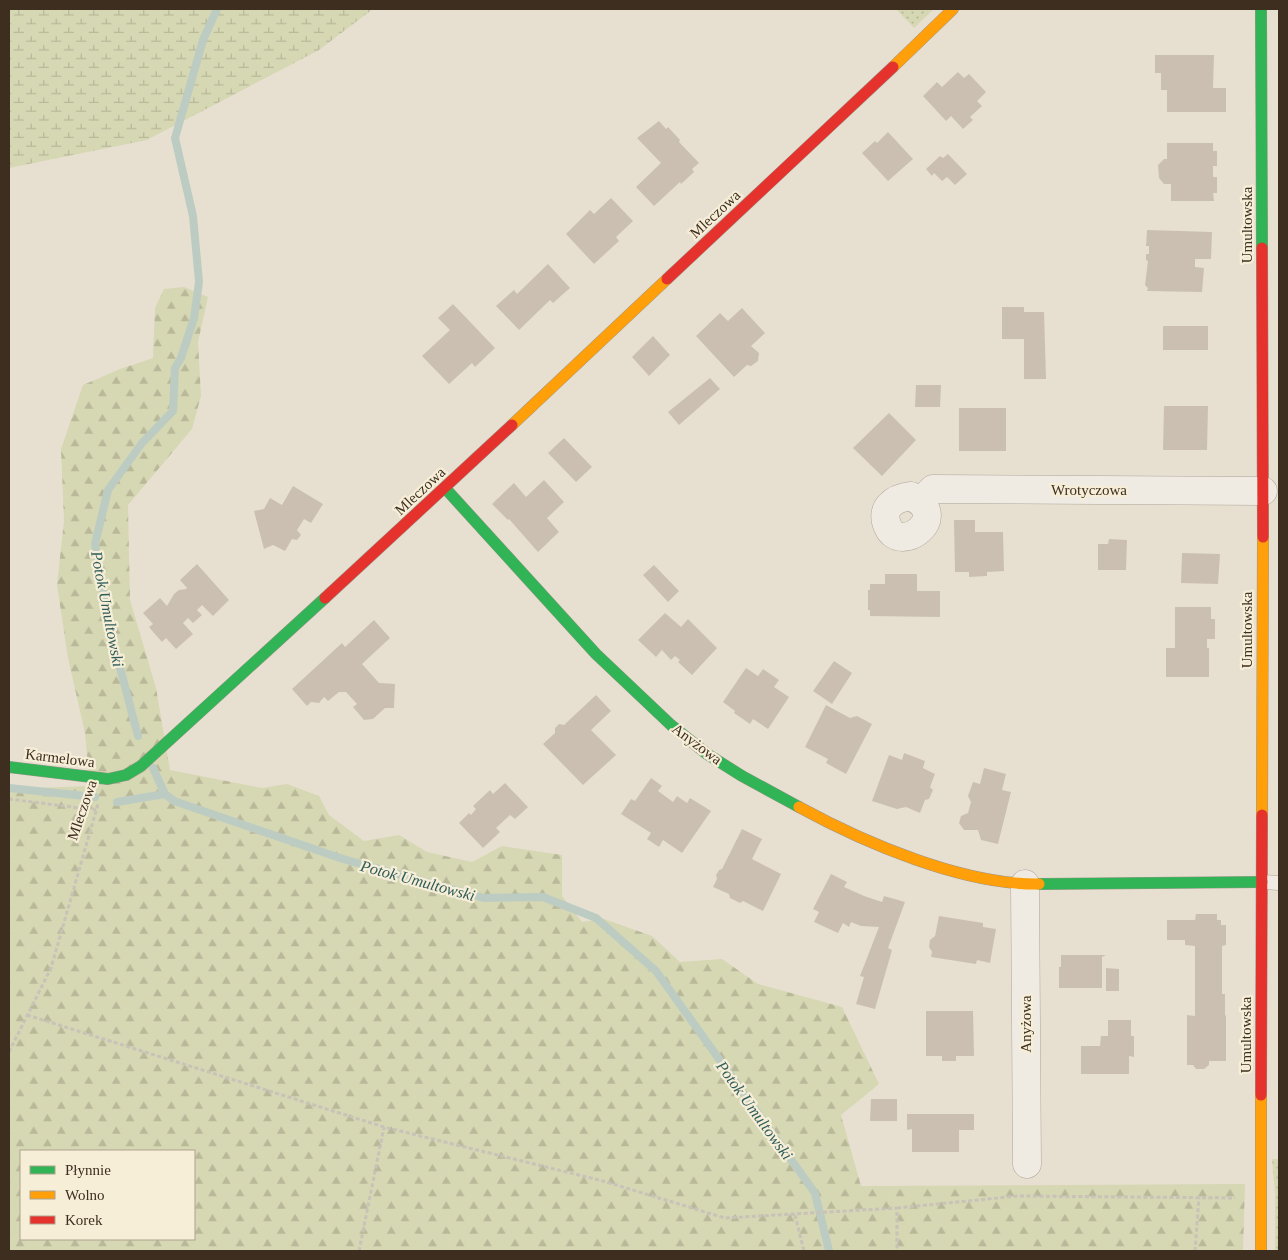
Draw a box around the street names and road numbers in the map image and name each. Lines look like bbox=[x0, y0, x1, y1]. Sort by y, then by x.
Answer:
street label: Umultowska bbox=[1239, 186, 1255, 263]
street label: Mleczowa bbox=[687, 187, 744, 241]
street label: Mleczowa bbox=[392, 464, 449, 518]
street label: Wrotyczowa bbox=[1051, 482, 1127, 498]
street label: Umultowska bbox=[1239, 591, 1255, 668]
street label: Anyżowa bbox=[669, 720, 725, 768]
street label: Karmelowa bbox=[24, 746, 96, 770]
street label: Mleczowa bbox=[64, 778, 100, 842]
street label: Anyżowa bbox=[1018, 995, 1034, 1053]
street label: Umultowska bbox=[1238, 996, 1254, 1073]

